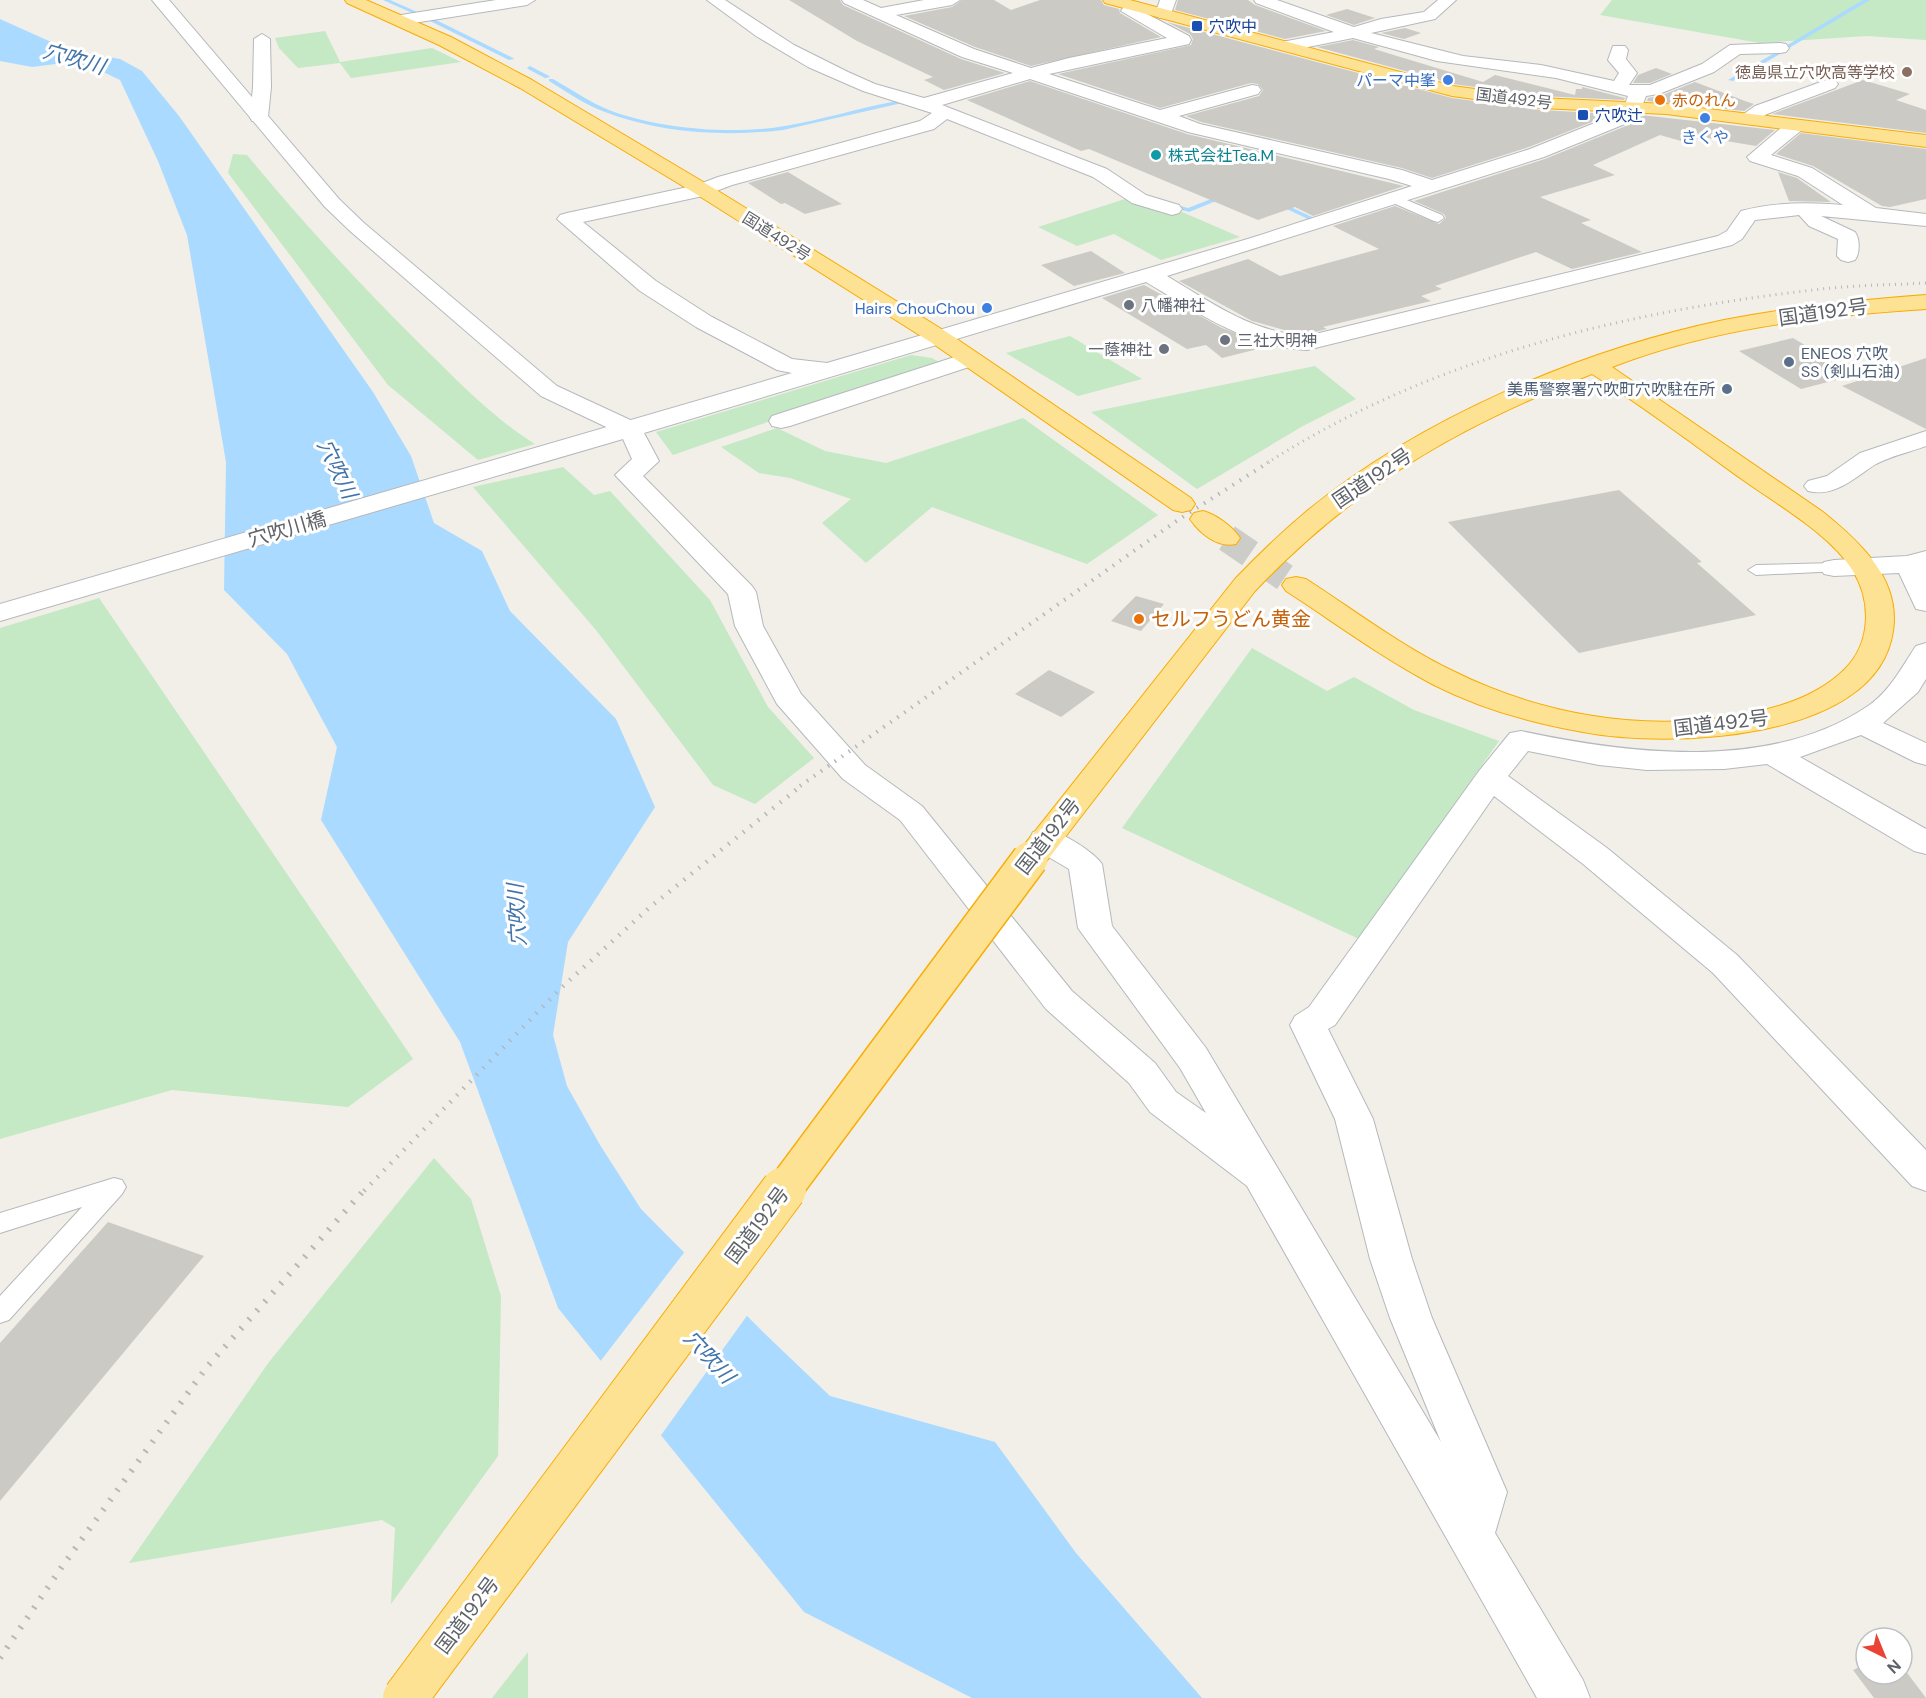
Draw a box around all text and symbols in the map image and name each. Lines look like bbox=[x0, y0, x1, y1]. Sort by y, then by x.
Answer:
place label: 穴吹中 bbox=[1209, 16, 1257, 37]
marker: 穴吹中 bbox=[1190, 19, 1204, 33]
water label: 穴吹川 bbox=[40, 37, 110, 82]
place label: 徳島県立穴吹高等学校 bbox=[1735, 62, 1895, 83]
marker: 徳島県立穴吹高等学校 bbox=[1900, 65, 1914, 79]
place label: パーマ中峯 bbox=[1356, 70, 1436, 91]
marker: パーマ中峯 bbox=[1441, 73, 1455, 87]
street label: 国道492号 bbox=[1475, 83, 1553, 114]
place label: 赤のれん bbox=[1672, 90, 1736, 111]
marker: 赤のれん bbox=[1653, 93, 1667, 107]
place label: 穴吹辻 bbox=[1595, 105, 1643, 126]
marker: 穴吹辻 bbox=[1576, 108, 1590, 122]
marker: きくや bbox=[1698, 111, 1712, 125]
place label: きくや bbox=[1681, 127, 1729, 148]
place label: 株式会社Tea.M bbox=[1168, 145, 1274, 166]
marker: 株式会社Tea.M bbox=[1149, 148, 1163, 162]
street label: 国道492号 bbox=[739, 207, 815, 266]
street label: 国道192号 bbox=[1777, 293, 1869, 331]
place label: 八幡神社 bbox=[1141, 295, 1205, 316]
place label: Hairs ChouChou bbox=[855, 298, 975, 319]
marker: 八幡神社 bbox=[1122, 298, 1136, 312]
marker: Hairs ChouChou bbox=[980, 301, 994, 315]
place label: 三社大明神 bbox=[1237, 330, 1317, 351]
marker: 三社大明神 bbox=[1218, 333, 1232, 347]
place label: 一蔭神社 bbox=[1088, 339, 1152, 360]
marker: 一蔭神社 bbox=[1157, 342, 1171, 356]
place label: ENEOS 穴吹 SS (剣山石油) bbox=[1801, 343, 1900, 382]
marker: ENEOS 穴吹 SS (剣山石油) bbox=[1782, 355, 1796, 369]
place label: 美馬警察署穴吹町穴吹駐在所 bbox=[1507, 379, 1715, 400]
marker: 美馬警察署穴吹町穴吹駐在所 bbox=[1720, 382, 1734, 396]
water label: 穴吹川 bbox=[311, 435, 364, 505]
street label: 国道192号 bbox=[1327, 442, 1417, 514]
street label: 穴吹川橋 bbox=[245, 505, 329, 553]
place label: セルフうどん黄金 bbox=[1151, 606, 1311, 632]
marker: セルフうどん黄金 bbox=[1132, 612, 1146, 626]
street label: 国道492号 bbox=[1672, 704, 1770, 742]
street label: 国道192号 bbox=[1010, 793, 1086, 879]
water label: 穴吹川 bbox=[501, 881, 533, 947]
street label: 国道192号 bbox=[720, 1181, 794, 1269]
water label: 穴吹川 bbox=[677, 1324, 742, 1391]
street label: 国道192号 bbox=[430, 1571, 504, 1659]
north arrow bbox=[1854, 1626, 1914, 1686]
text: N bbox=[1882, 1655, 1905, 1678]

